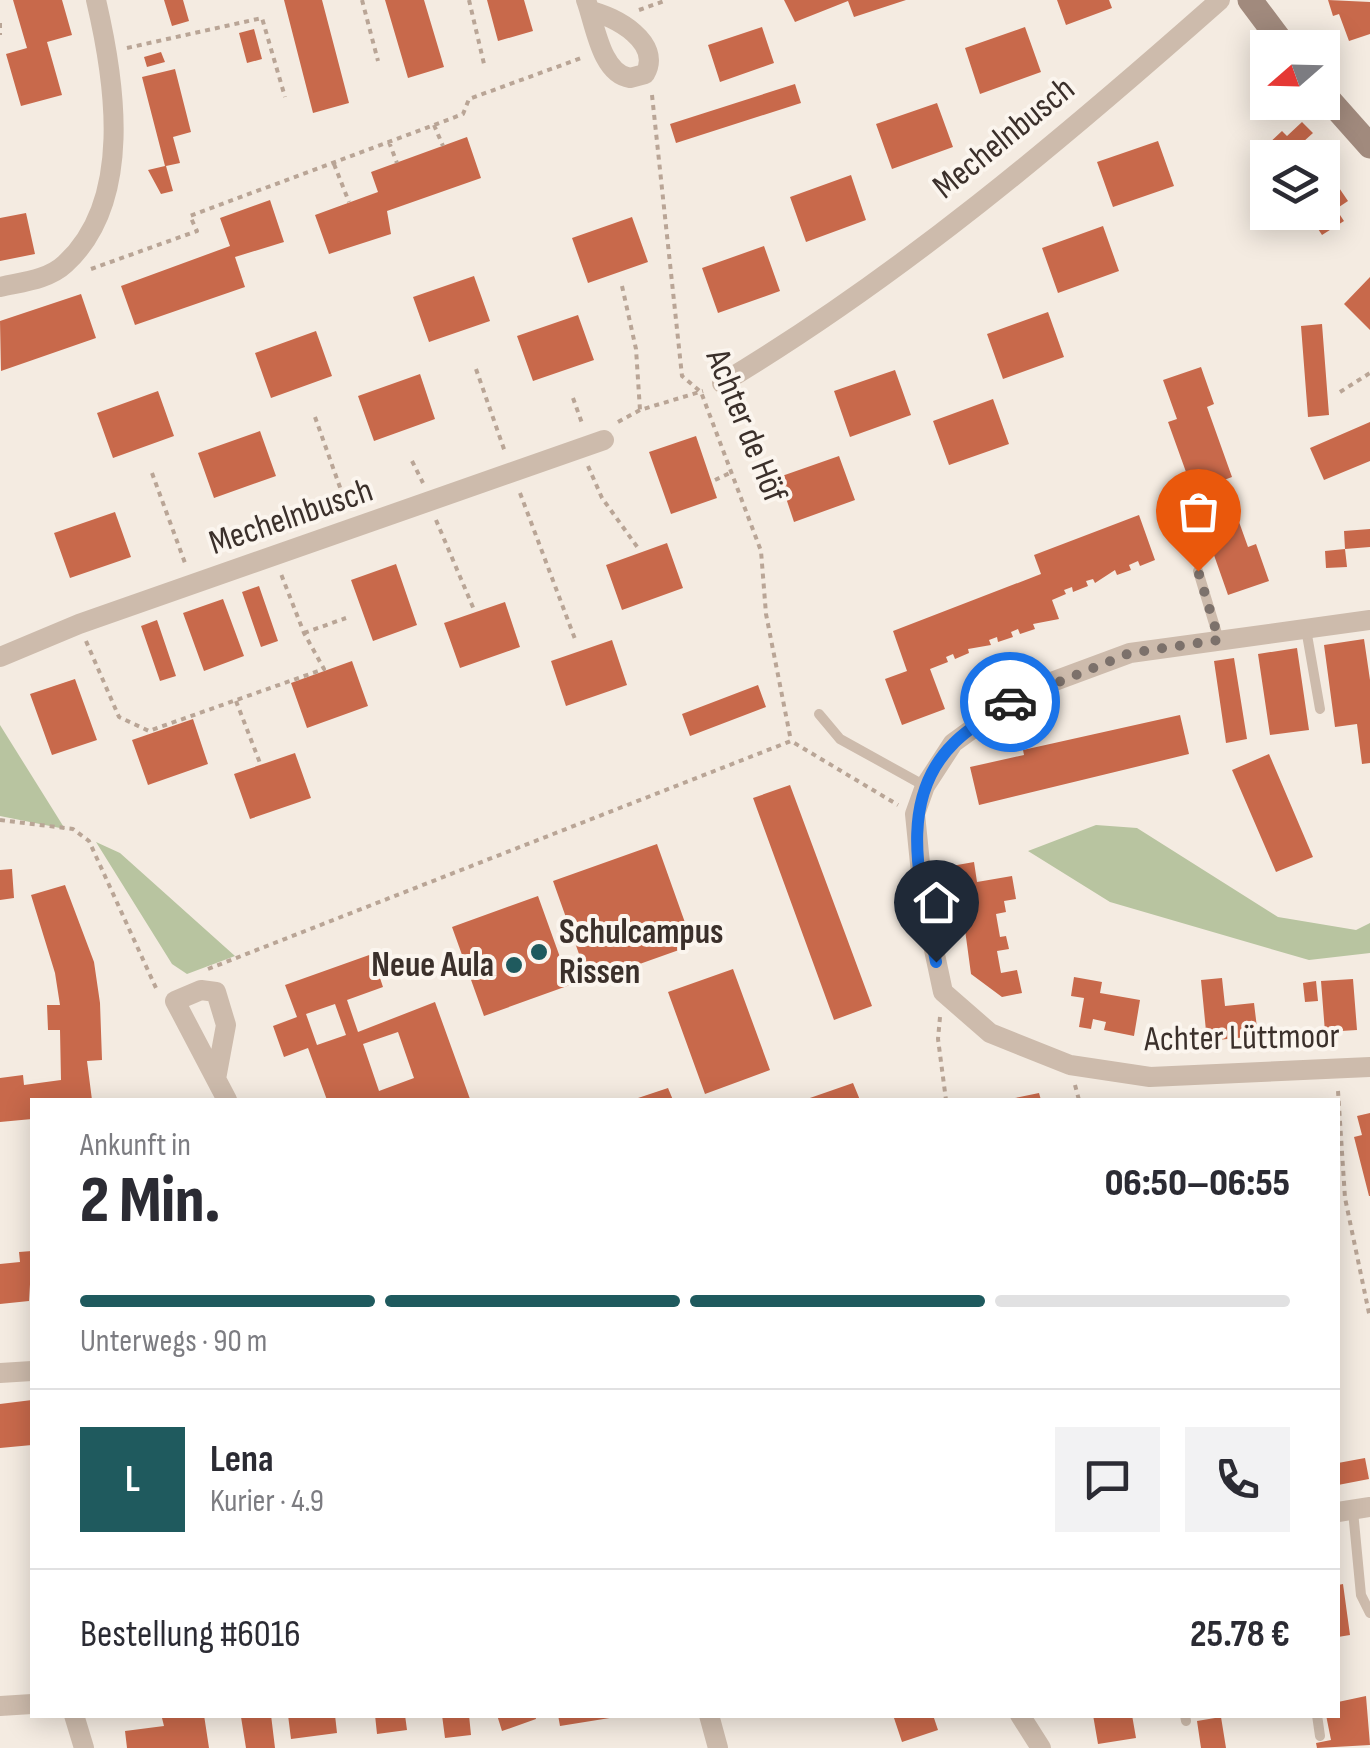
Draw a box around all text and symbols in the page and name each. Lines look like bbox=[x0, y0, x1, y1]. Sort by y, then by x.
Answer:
north arrow bbox=[1250, 30, 1340, 120]
map controls bbox=[1250, 30, 1340, 230]
street label: Mechelnbusch bbox=[924, 68, 1084, 208]
button: layers bbox=[1250, 140, 1340, 230]
street label: Achter de Höf bbox=[695, 342, 796, 510]
street label: Mechelnbusch bbox=[204, 469, 378, 565]
pin bbox=[1156, 469, 1241, 572]
icon: bag bbox=[1171, 484, 1226, 539]
courier bbox=[960, 652, 1060, 752]
icon: car bbox=[983, 675, 1038, 730]
pin bbox=[894, 860, 979, 963]
icon: home bbox=[909, 875, 964, 930]
place label: Schulcampus Rissen bbox=[559, 911, 723, 994]
marker: Schulcampus Rissen bbox=[528, 941, 550, 963]
place label: Neue Aula bbox=[371, 944, 494, 987]
marker: Neue Aula bbox=[503, 954, 525, 976]
street label: Achter Lüttmoor bbox=[1143, 1015, 1340, 1061]
text: Ankunft in bbox=[80, 1126, 191, 1165]
text: 06:50–06:55 bbox=[1105, 1161, 1290, 1206]
text: 2 Min. bbox=[80, 1163, 220, 1241]
text: Unterwegs · 90 m bbox=[80, 1322, 267, 1361]
button: chat bbox=[1055, 1427, 1160, 1532]
button: phone bbox=[1185, 1427, 1290, 1532]
text: Lena bbox=[210, 1437, 273, 1482]
text: L bbox=[125, 1457, 140, 1502]
text: Kurier · 4.9 bbox=[210, 1482, 324, 1521]
text: Bestellung #6016 bbox=[80, 1612, 301, 1657]
text: 25.78 € bbox=[1190, 1612, 1290, 1657]

